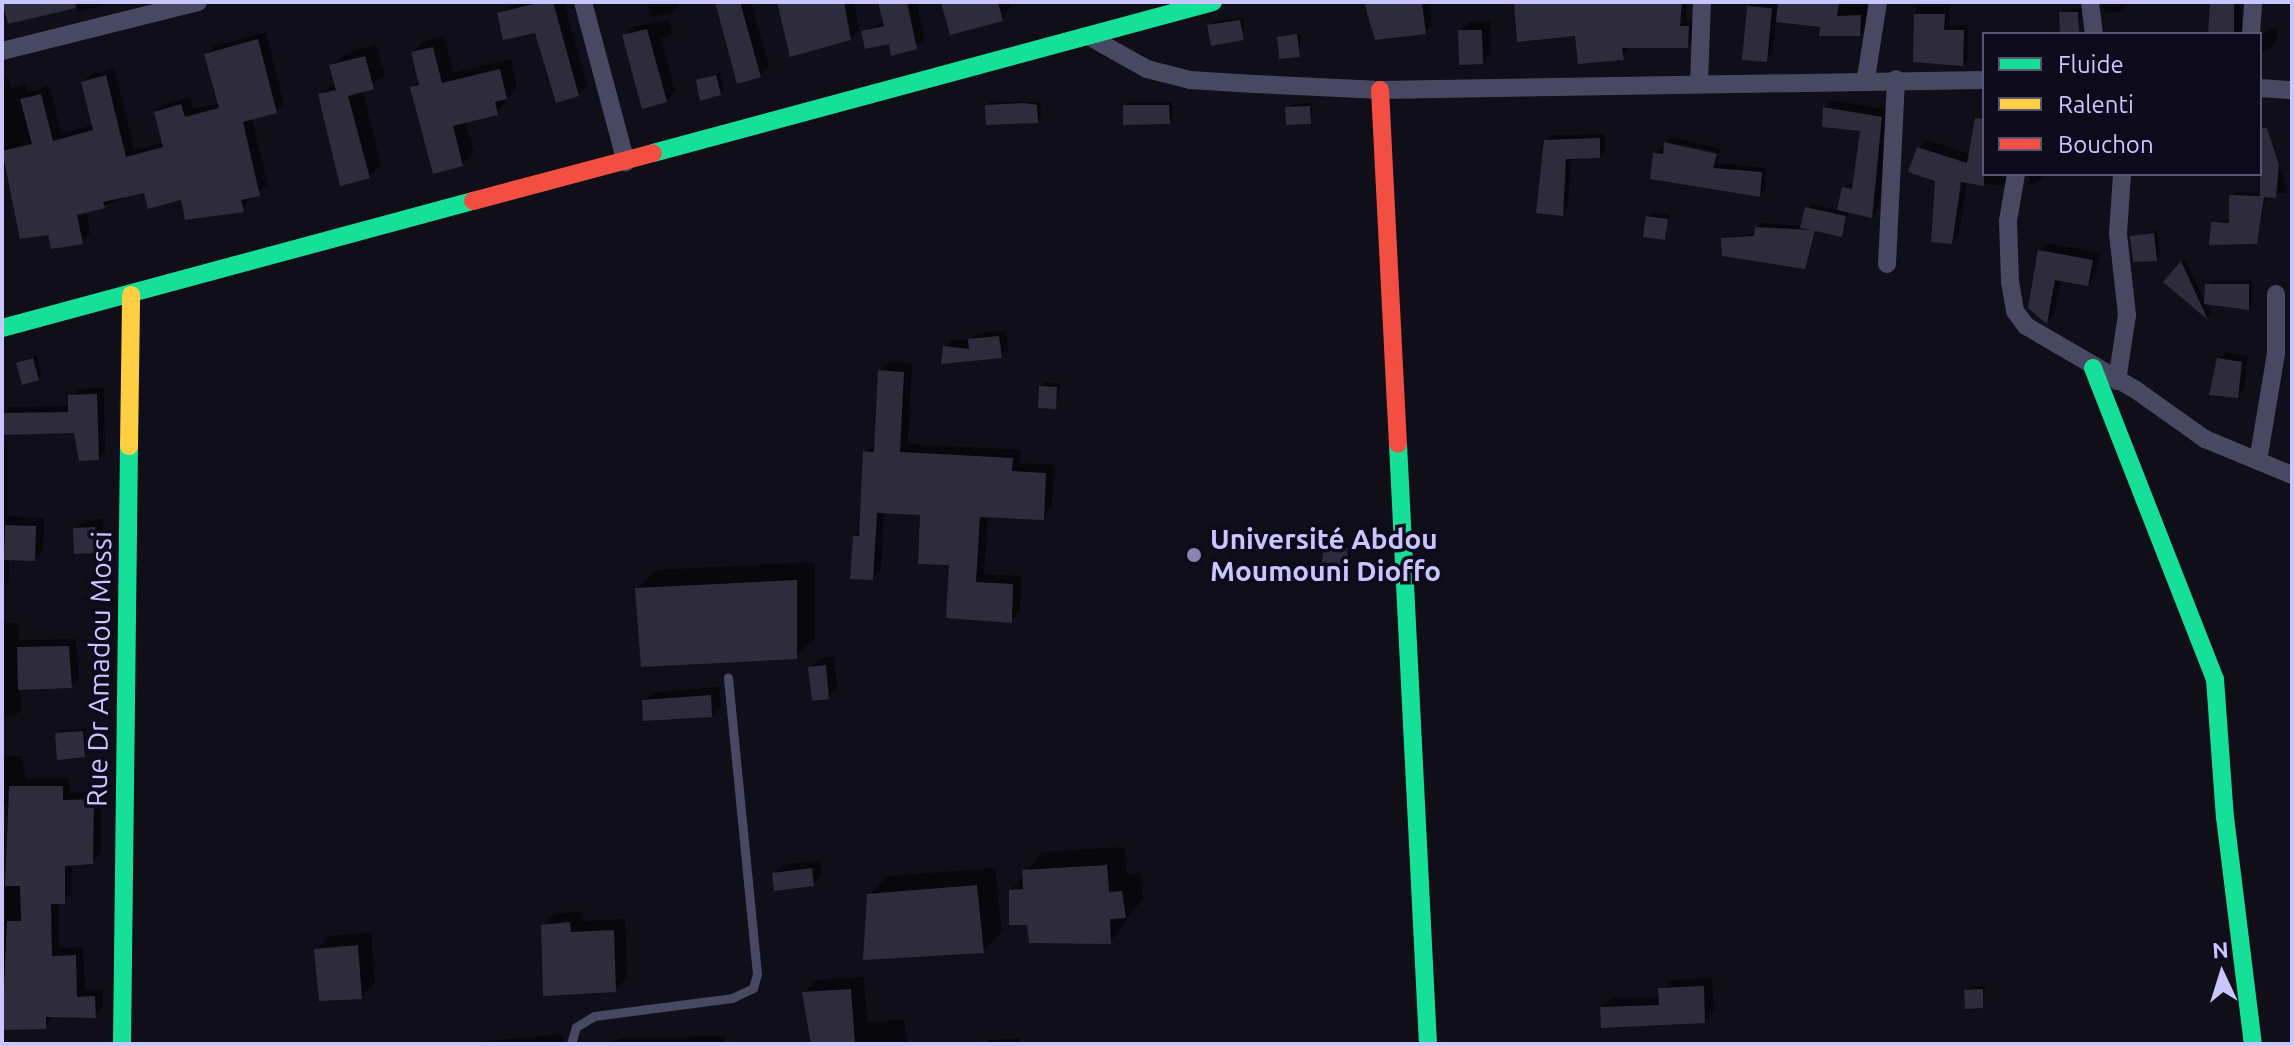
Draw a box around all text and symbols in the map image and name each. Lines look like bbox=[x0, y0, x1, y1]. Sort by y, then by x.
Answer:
legend bbox=[1982, 32, 2262, 176]
text: Fluide bbox=[2058, 51, 2124, 78]
text: Ralenti bbox=[2058, 91, 2134, 118]
text: Bouchon bbox=[2058, 131, 2154, 158]
place label: Université Abdou Moumouni Dioffo bbox=[1210, 522, 1441, 588]
street label: Rue Dr Amadou Mossi bbox=[80, 531, 118, 807]
marker: Université Abdou Moumouni Dioffo bbox=[1185, 546, 1203, 564]
north arrow bbox=[2182, 934, 2262, 1014]
text: N bbox=[2211, 937, 2229, 963]

